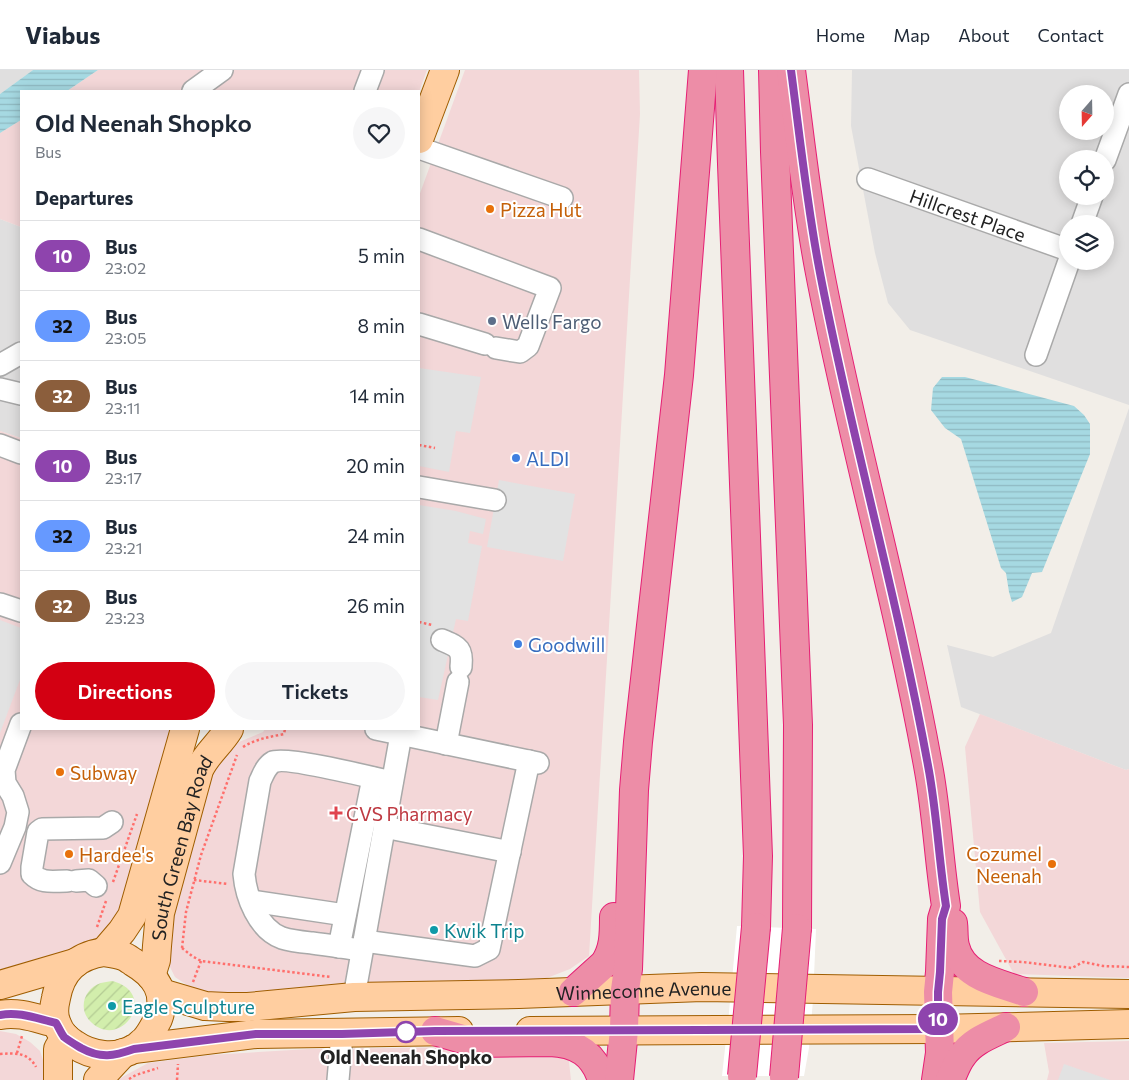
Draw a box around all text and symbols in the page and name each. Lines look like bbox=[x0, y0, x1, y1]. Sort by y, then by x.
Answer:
text: Viabus bbox=[25, 20, 100, 49]
text: Home bbox=[816, 24, 865, 46]
text: Map bbox=[893, 24, 930, 46]
text: About bbox=[958, 24, 1010, 46]
text: Contact bbox=[1038, 24, 1104, 46]
north arrow bbox=[1059, 85, 1114, 140]
map controls bbox=[1059, 85, 1114, 270]
button: heart bbox=[353, 107, 405, 159]
text: Old Neenah Shopko bbox=[35, 108, 252, 137]
text: Bus bbox=[35, 142, 62, 161]
button: locate bbox=[1059, 150, 1114, 205]
street label: Hillcrest Place bbox=[907, 183, 1029, 246]
text: Departures bbox=[35, 186, 133, 209]
place label: Pizza Hut bbox=[500, 198, 582, 221]
marker: Pizza Hut bbox=[484, 203, 496, 215]
button: layers bbox=[1059, 215, 1114, 270]
text: Bus bbox=[105, 235, 137, 258]
text: 5 min bbox=[358, 244, 405, 267]
text: 10 bbox=[52, 245, 73, 267]
text: 23:02 bbox=[105, 258, 146, 277]
text: Bus bbox=[105, 305, 137, 328]
place label: Wells Fargo bbox=[502, 310, 602, 333]
text: 8 min bbox=[357, 314, 405, 337]
text: 32 bbox=[52, 315, 73, 337]
marker: Wells Fargo bbox=[486, 315, 498, 327]
text: 23:05 bbox=[105, 328, 146, 347]
text: Bus bbox=[105, 375, 137, 398]
text: 14 min bbox=[349, 384, 405, 407]
text: 32 bbox=[52, 385, 73, 407]
text: 23:11 bbox=[105, 398, 140, 417]
text: Bus bbox=[105, 445, 137, 468]
place label: ALDI bbox=[526, 447, 569, 470]
marker: ALDI bbox=[510, 452, 522, 464]
text: 20 min bbox=[346, 454, 405, 477]
text: 10 bbox=[52, 455, 73, 477]
text: 23:17 bbox=[105, 468, 142, 487]
text: Bus bbox=[105, 515, 137, 538]
text: 24 min bbox=[347, 524, 405, 547]
text: 32 bbox=[52, 525, 73, 547]
text: 23:21 bbox=[105, 538, 143, 557]
text: Bus bbox=[105, 585, 137, 608]
text: 26 min bbox=[347, 594, 405, 617]
text: 32 bbox=[52, 595, 73, 617]
text: 23:23 bbox=[105, 608, 145, 627]
place label: Goodwill bbox=[528, 633, 605, 656]
marker: Goodwill bbox=[512, 638, 524, 650]
button: Directions bbox=[35, 662, 215, 720]
button: Tickets bbox=[225, 662, 405, 720]
street label: South Green Bay Road bbox=[146, 750, 216, 941]
place label: Subway bbox=[70, 761, 137, 784]
marker: Subway bbox=[54, 766, 66, 778]
place label: CVS Pharmacy bbox=[346, 802, 473, 825]
marker: CVS Pharmacy bbox=[330, 807, 342, 819]
place label: Cozumel Neenah bbox=[966, 842, 1042, 887]
place label: Hardee's bbox=[79, 843, 154, 866]
marker: Hardee's bbox=[63, 848, 75, 860]
marker: Cozumel Neenah bbox=[1046, 858, 1058, 870]
place label: Kwik Trip bbox=[444, 919, 524, 942]
marker: Kwik Trip bbox=[428, 924, 440, 936]
street label: Winneconne Avenue bbox=[555, 975, 732, 1004]
place label: Eagle Sculpture bbox=[122, 995, 255, 1018]
marker: Eagle Sculpture bbox=[106, 1000, 118, 1012]
line badge: 10 bbox=[916, 1003, 960, 1035]
text: 10 bbox=[928, 1008, 948, 1030]
marker: Old Neenah Shopko bbox=[395, 1021, 417, 1043]
place label: Old Neenah Shopko bbox=[320, 1045, 492, 1068]

